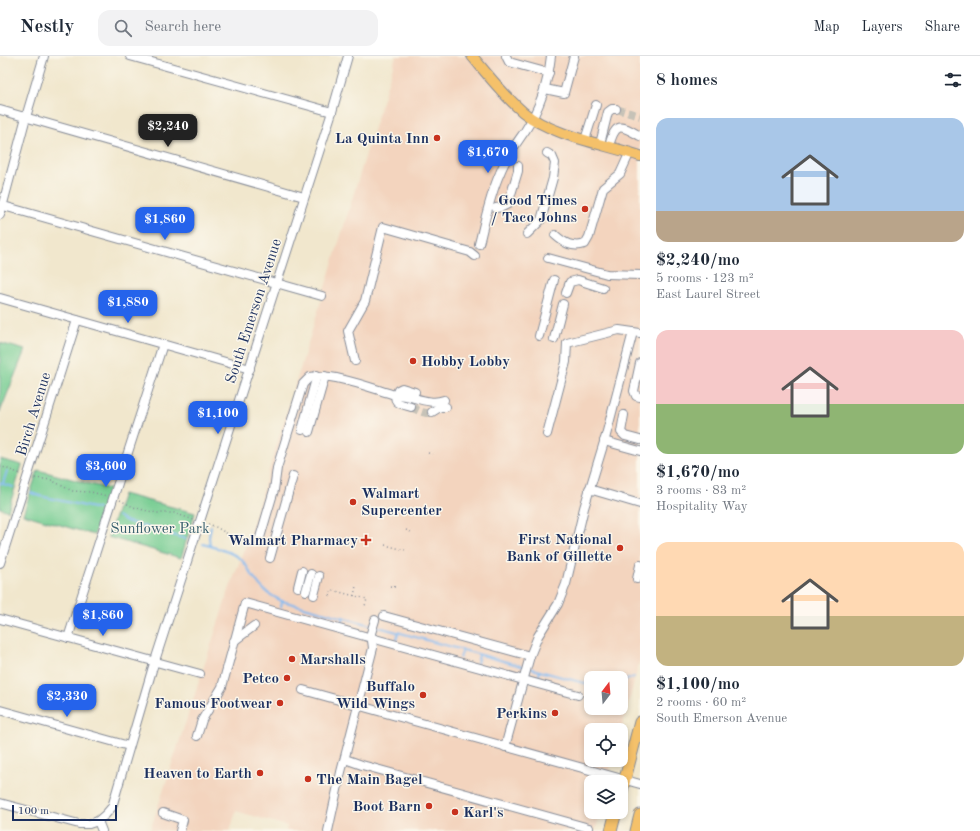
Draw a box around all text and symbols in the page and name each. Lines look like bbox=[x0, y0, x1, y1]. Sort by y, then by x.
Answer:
search box bbox=[98, 10, 378, 46]
icon: search bbox=[112, 17, 134, 39]
text: Nestly bbox=[20, 18, 74, 37]
text: Search here bbox=[144, 20, 221, 35]
text: Map bbox=[814, 20, 840, 34]
text: Layers bbox=[862, 20, 903, 34]
text: Share bbox=[925, 20, 960, 34]
icon: filters bbox=[942, 69, 964, 91]
text: 8 homes bbox=[656, 72, 718, 89]
pin: $2,240 bbox=[135, 114, 201, 148]
text: $2,240 bbox=[147, 120, 189, 133]
place label: La Quinta Inn bbox=[335, 132, 429, 147]
marker: La Quinta Inn bbox=[432, 133, 442, 143]
pin: $1,670 bbox=[455, 140, 521, 174]
icon: home bbox=[774, 144, 846, 216]
text: $1,670 bbox=[467, 146, 509, 159]
place label: Good Times / Taco Johns bbox=[491, 194, 577, 226]
marker: Good Times / Taco Johns bbox=[580, 204, 590, 214]
pin: $1,860 bbox=[132, 207, 198, 241]
text: $1,860 bbox=[144, 213, 186, 226]
street label: South Emerson Avenue bbox=[224, 237, 285, 386]
text: $2,240/mo bbox=[656, 252, 740, 269]
text: 5 rooms · 123 m² bbox=[656, 272, 754, 285]
text: East Laurel Street bbox=[656, 288, 760, 301]
pin: $1,880 bbox=[95, 290, 161, 324]
text: $1,880 bbox=[107, 296, 149, 309]
place label: Hobby Lobby bbox=[421, 355, 510, 370]
marker: Hobby Lobby bbox=[408, 356, 418, 366]
icon: home bbox=[774, 356, 846, 428]
street label: Birch Avenue bbox=[15, 371, 54, 458]
pin: $1,100 bbox=[185, 401, 251, 435]
text: $1,100 bbox=[197, 407, 239, 420]
pin: $3,600 bbox=[73, 454, 139, 488]
text: $3,600 bbox=[85, 460, 127, 473]
text: $1,670/mo bbox=[656, 464, 740, 481]
text: 3 rooms · 83 m² bbox=[656, 484, 746, 497]
place label: Walmart Supercenter bbox=[361, 487, 442, 519]
marker: Walmart Supercenter bbox=[348, 497, 358, 507]
text: Hospitality Way bbox=[656, 500, 748, 513]
park label: Sunflower Park bbox=[110, 522, 210, 537]
place label: First National Bank of Gillette bbox=[506, 533, 612, 565]
place label: Walmart Pharmacy bbox=[228, 534, 358, 549]
marker: Walmart Pharmacy bbox=[361, 535, 371, 545]
marker: First National Bank of Gillette bbox=[615, 543, 625, 553]
icon: home bbox=[774, 568, 846, 640]
pin: $1,860 bbox=[70, 603, 136, 637]
text: $1,860 bbox=[82, 609, 124, 622]
place label: Marshalls bbox=[300, 653, 366, 668]
marker: Marshalls bbox=[287, 654, 297, 664]
north arrow bbox=[584, 671, 628, 715]
map controls bbox=[584, 671, 628, 819]
place label: Petco bbox=[242, 672, 279, 687]
marker: Petco bbox=[282, 673, 292, 683]
text: $1,100/mo bbox=[656, 676, 740, 693]
place label: Buffalo Wild Wings bbox=[336, 680, 415, 712]
pin: $2,330 bbox=[34, 684, 100, 718]
text: $2,330 bbox=[46, 690, 88, 703]
marker: Buffalo Wild Wings bbox=[418, 690, 428, 700]
text: 2 rooms · 60 m² bbox=[656, 696, 746, 709]
place label: Famous Footwear bbox=[154, 697, 272, 712]
marker: Famous Footwear bbox=[275, 698, 285, 708]
place label: Perkins bbox=[496, 707, 547, 722]
marker: Perkins bbox=[550, 708, 560, 718]
text: South Emerson Avenue bbox=[656, 712, 787, 725]
button: locate bbox=[584, 723, 628, 767]
place label: Heaven to Earth bbox=[143, 767, 252, 782]
marker: Heaven to Earth bbox=[255, 768, 265, 778]
place label: The Main Bagel bbox=[316, 773, 423, 788]
marker: The Main Bagel bbox=[303, 774, 313, 784]
button: layers bbox=[584, 775, 628, 819]
place label: Boot Barn bbox=[352, 800, 421, 815]
marker: Boot Barn bbox=[424, 801, 434, 811]
scale bar bbox=[12, 803, 117, 822]
text: 100 m bbox=[18, 806, 49, 817]
place label: Karl's bbox=[463, 806, 503, 821]
marker: Karl's bbox=[450, 807, 460, 817]

